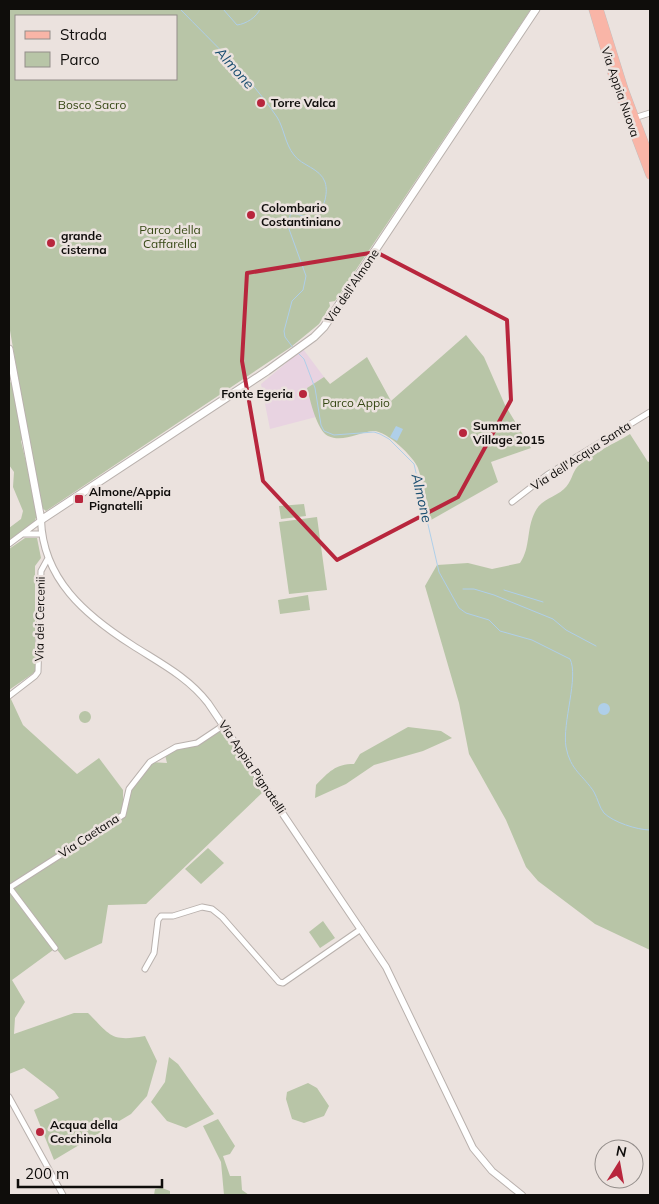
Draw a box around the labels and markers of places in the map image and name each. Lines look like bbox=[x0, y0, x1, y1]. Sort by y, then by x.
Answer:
place label: Torre Valca bbox=[271, 95, 336, 110]
marker: Torre Valca bbox=[255, 97, 267, 109]
place label: Colombario Costantiniano bbox=[261, 200, 341, 229]
marker: Colombario Costantiniano bbox=[245, 209, 257, 221]
place label: grande cisterna bbox=[61, 228, 107, 257]
marker: grande cisterna bbox=[45, 237, 57, 249]
place label: Fonte Egeria bbox=[221, 386, 293, 401]
marker: Fonte Egeria bbox=[297, 388, 309, 400]
place label: Summer Village 2015 bbox=[472, 418, 545, 447]
marker: Summer Village 2015 bbox=[457, 427, 469, 439]
place label: Almone/Appia Pignatelli bbox=[89, 484, 171, 513]
marker: Almone/Appia Pignatelli bbox=[73, 493, 85, 505]
place label: Acqua della Cecchinola bbox=[50, 1117, 118, 1146]
marker: Acqua della Cecchinola bbox=[34, 1126, 46, 1138]

